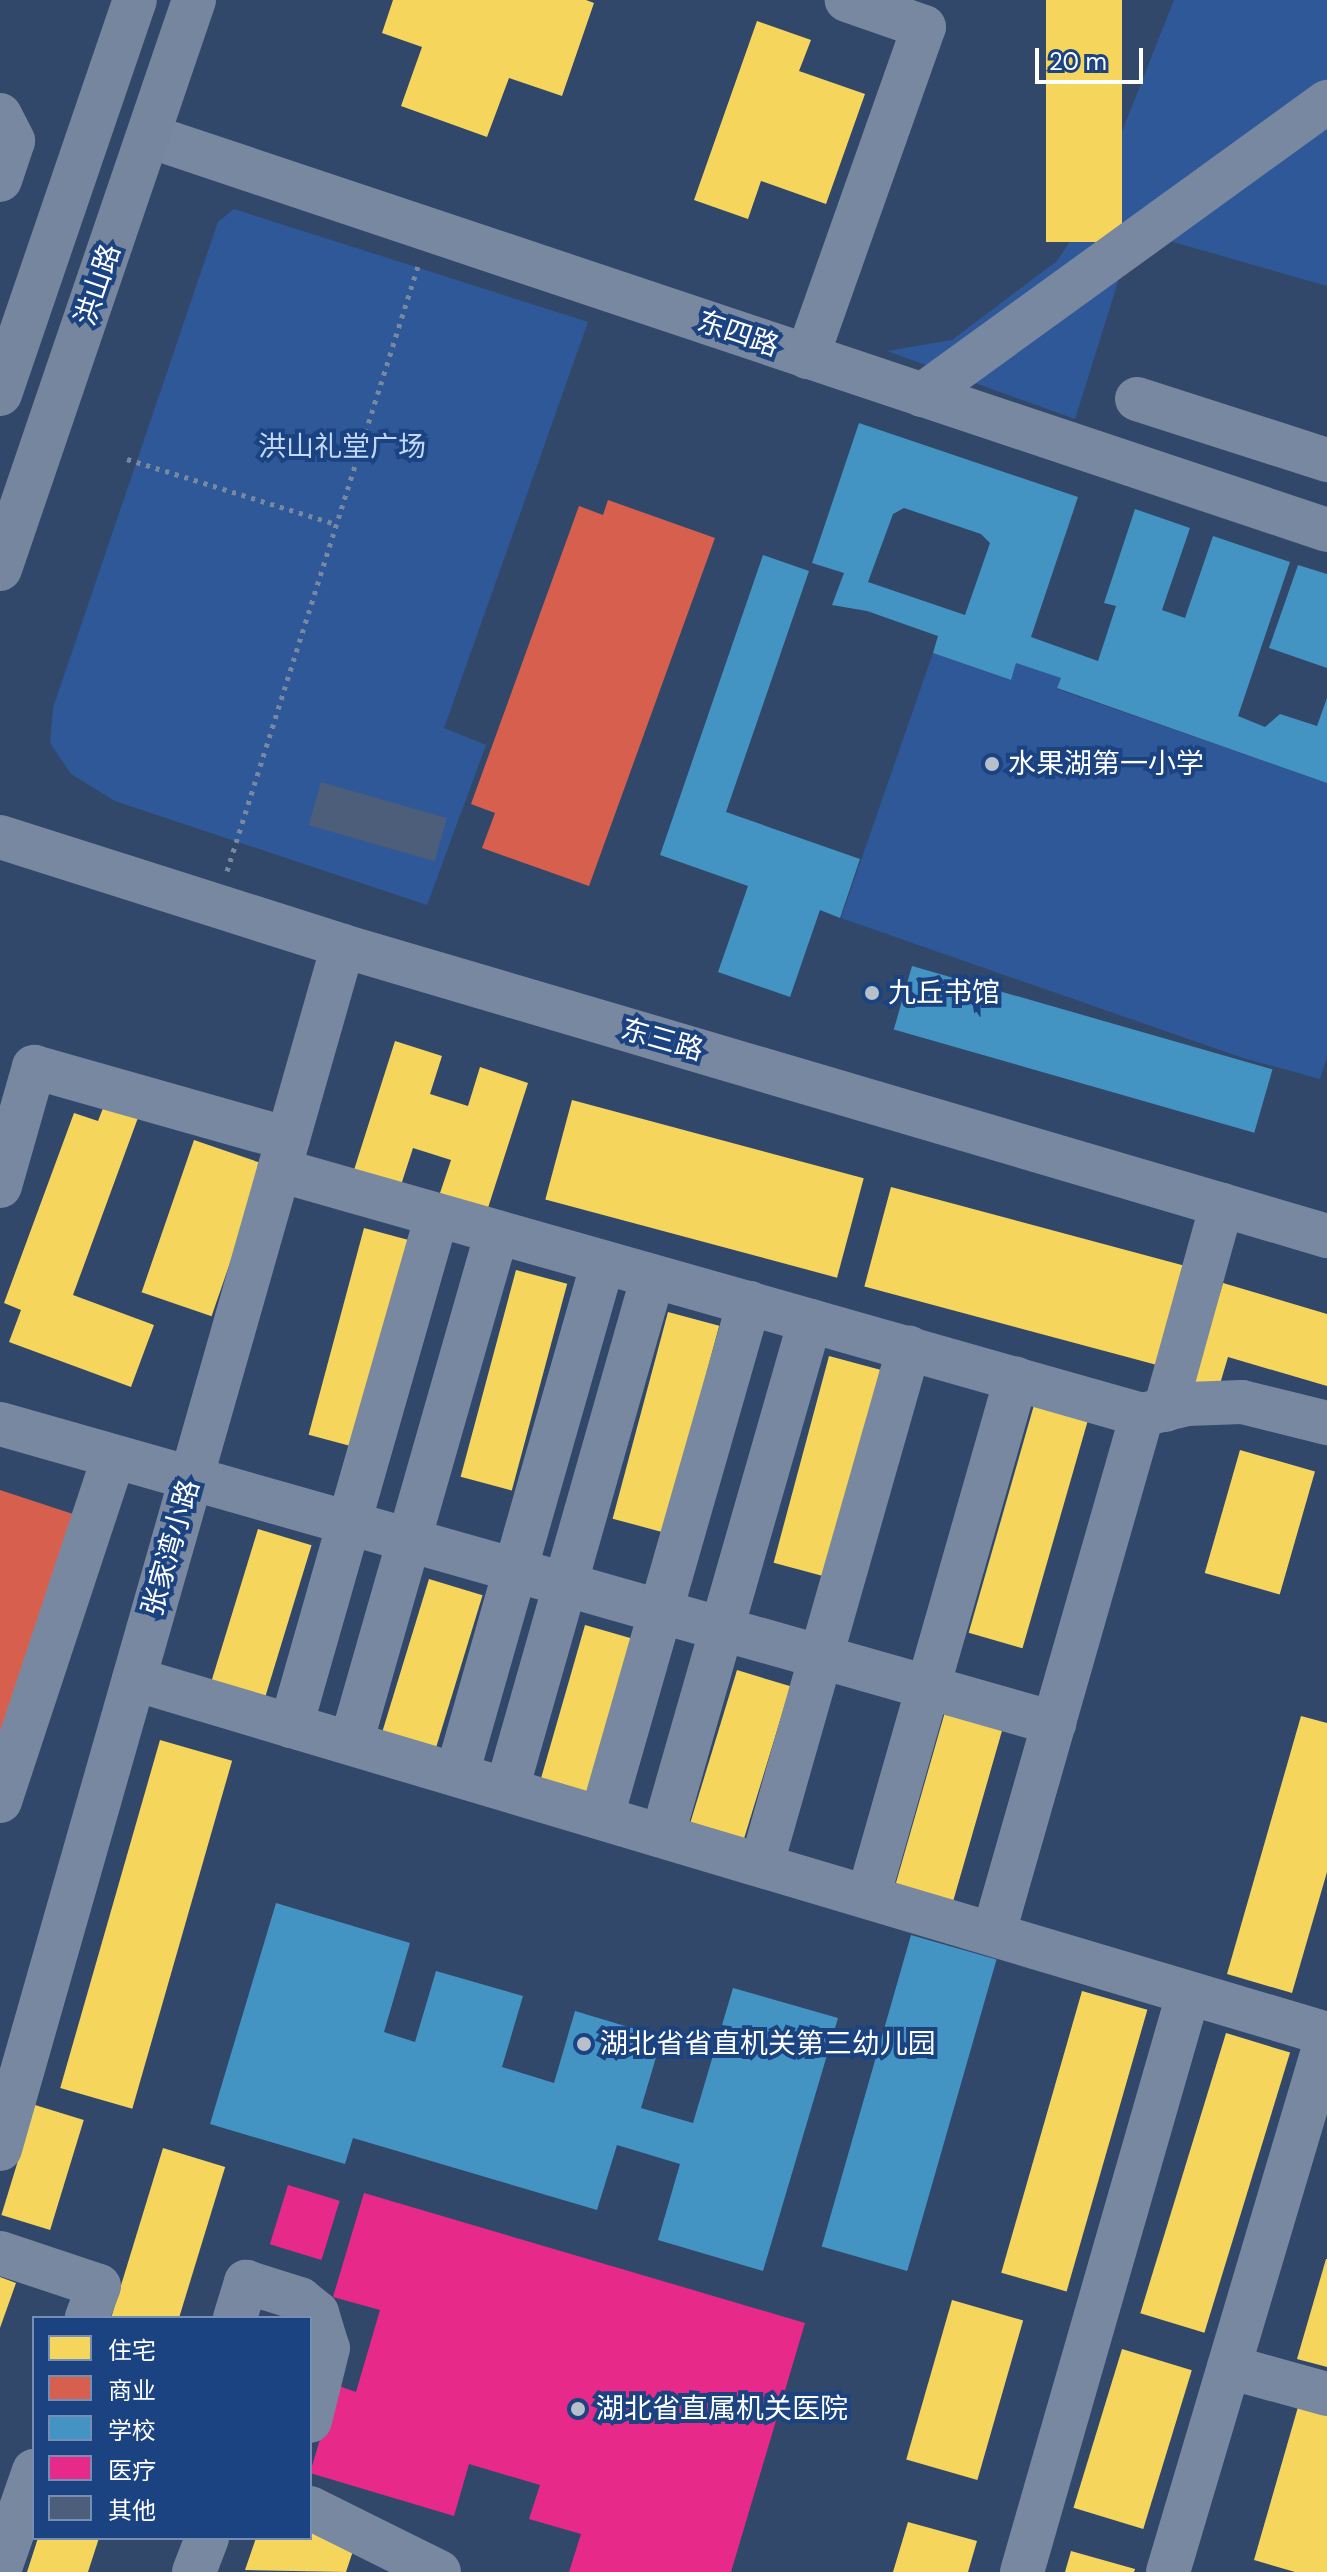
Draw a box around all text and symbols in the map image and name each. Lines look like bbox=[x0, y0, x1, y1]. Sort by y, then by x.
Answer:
scale bar bbox=[1039, 32, 1147, 82]
text: 20 m bbox=[1049, 46, 1107, 77]
street label: 洪山路 bbox=[68, 240, 128, 330]
street label: 东四路 bbox=[693, 304, 783, 364]
park label: 洪山礼堂广场 bbox=[258, 430, 426, 464]
place label: 水果湖第一小学 bbox=[1008, 747, 1204, 781]
marker: 水果湖第一小学 bbox=[983, 755, 1001, 773]
place label: 九丘书馆 bbox=[888, 976, 1000, 1010]
marker: 九丘书馆 bbox=[863, 984, 881, 1002]
street label: 东三路 bbox=[617, 1012, 707, 1068]
street label: 张家湾小路 bbox=[136, 1476, 206, 1620]
place label: 湖北省省直机关第三幼儿园 bbox=[600, 2027, 936, 2061]
marker: 湖北省省直机关第三幼儿园 bbox=[575, 2035, 593, 2053]
legend bbox=[32, 2316, 312, 2540]
text: 住宅 bbox=[108, 2335, 156, 2366]
text: 商业 bbox=[108, 2375, 156, 2406]
place label: 湖北省直属机关医院 bbox=[596, 2392, 848, 2426]
marker: 湖北省直属机关医院 bbox=[567, 2398, 589, 2420]
text: 学校 bbox=[108, 2415, 156, 2446]
text: 医疗 bbox=[108, 2455, 156, 2486]
text: 其他 bbox=[108, 2495, 156, 2526]

